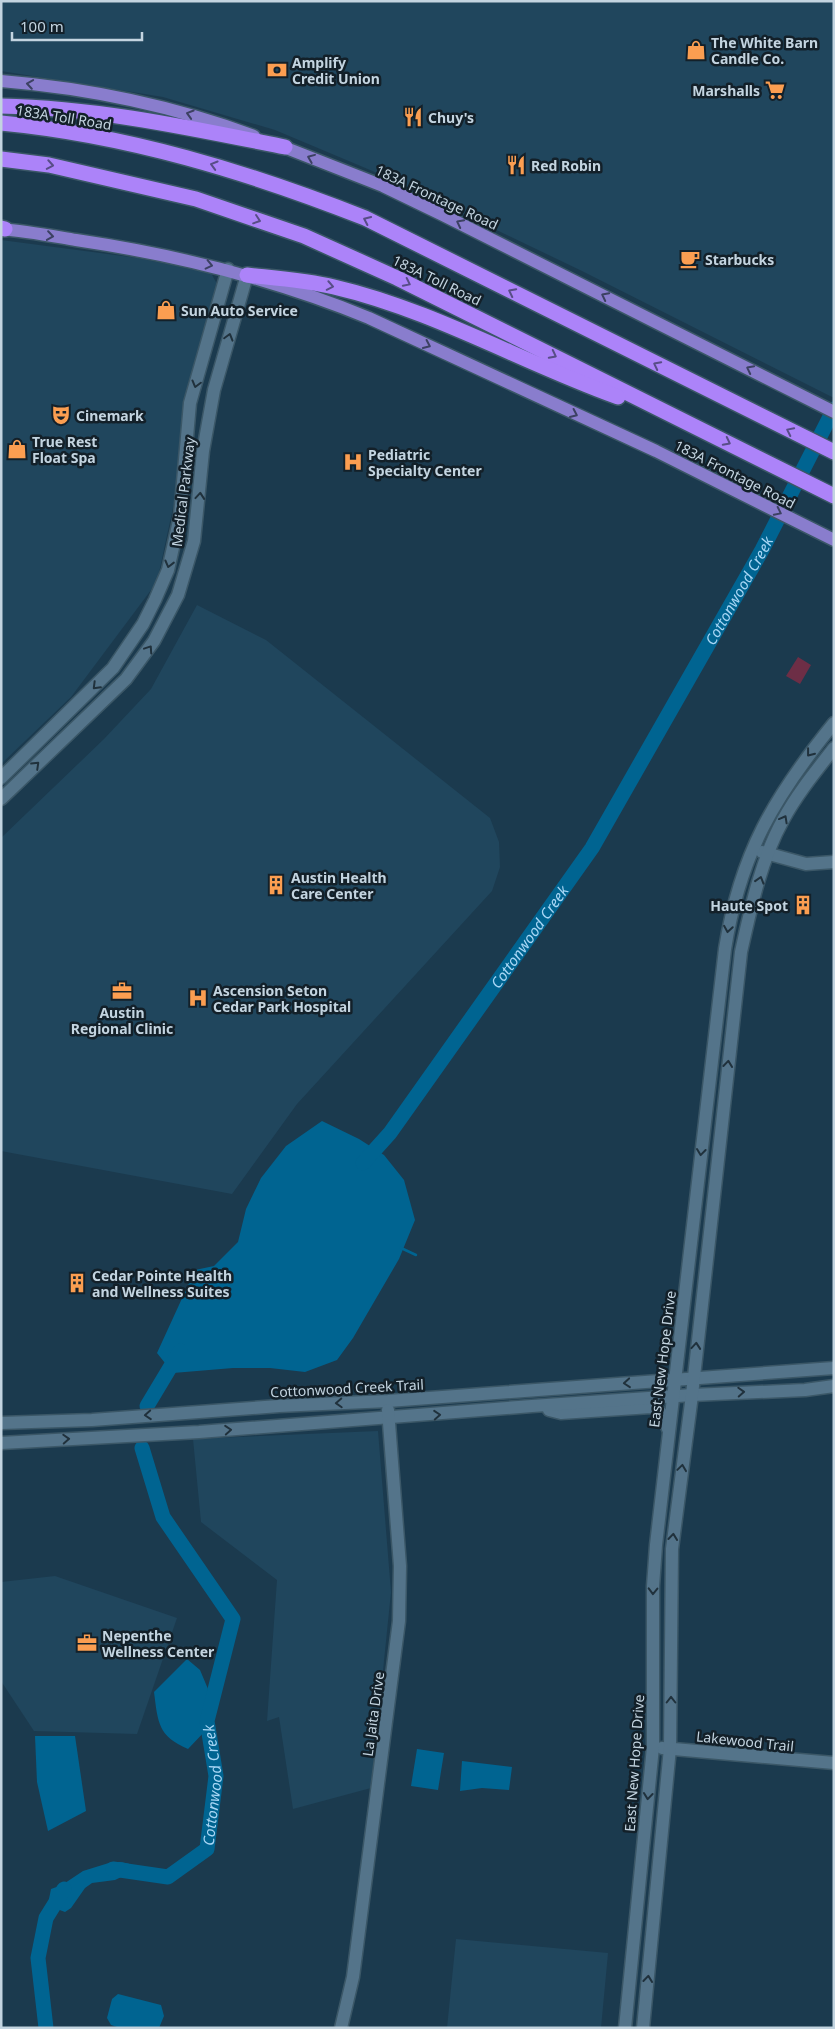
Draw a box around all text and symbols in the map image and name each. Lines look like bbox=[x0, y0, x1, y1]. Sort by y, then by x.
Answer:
scale bar bbox=[12, 10, 142, 42]
text: 100 m bbox=[20, 16, 64, 36]
place label: The White Barn Candle Co. bbox=[711, 33, 818, 68]
shop icon: The White Barn Candle Co. bbox=[685, 39, 707, 61]
place label: Amplify Credit Union bbox=[292, 53, 380, 88]
bank icon: Amplify Credit Union bbox=[266, 59, 288, 81]
supermarket icon: Marshalls bbox=[764, 79, 786, 101]
one-way arrow bbox=[26, 80, 35, 90]
place label: Marshalls bbox=[692, 81, 760, 100]
street label: 183A Toll Road bbox=[15, 100, 113, 134]
restaurant icon: Chuy's bbox=[402, 106, 424, 128]
place label: Chuy's bbox=[428, 108, 474, 127]
one-way arrow bbox=[186, 110, 195, 120]
one-way arrow bbox=[307, 153, 316, 164]
restaurant icon: Red Robin bbox=[505, 154, 527, 176]
place label: Red Robin bbox=[531, 156, 601, 175]
one-way arrow bbox=[45, 160, 54, 170]
street label: 183A Frontage Road bbox=[373, 160, 501, 234]
one-way arrow bbox=[210, 161, 218, 171]
one-way arrow bbox=[253, 214, 261, 224]
one-way arrow bbox=[363, 215, 372, 226]
one-way arrow bbox=[456, 219, 465, 229]
one-way arrow bbox=[46, 230, 54, 241]
cafe icon: Starbucks bbox=[679, 248, 701, 270]
street label: 183A Toll Road bbox=[390, 250, 484, 310]
place label: Starbucks bbox=[705, 250, 774, 269]
one-way arrow bbox=[205, 259, 214, 270]
one-way arrow bbox=[402, 277, 411, 287]
one-way arrow bbox=[325, 281, 334, 291]
one-way arrow bbox=[508, 288, 517, 299]
one-way arrow bbox=[601, 292, 610, 302]
shop icon: Sun Auto Service bbox=[155, 299, 177, 321]
place label: Sun Auto Service bbox=[181, 301, 298, 320]
one-way arrow bbox=[223, 333, 233, 342]
one-way arrow bbox=[422, 339, 431, 349]
one-way arrow bbox=[547, 349, 556, 359]
one-way arrow bbox=[653, 361, 662, 371]
one-way arrow bbox=[746, 365, 755, 375]
one-way arrow bbox=[191, 379, 201, 387]
theatre icon: Cinemark bbox=[50, 404, 72, 426]
place label: Cinemark bbox=[76, 406, 144, 425]
one-way arrow bbox=[569, 407, 578, 418]
one-way arrow bbox=[786, 426, 795, 437]
place label: True Rest Float Spa bbox=[32, 432, 97, 467]
street label: Medical Parkway bbox=[167, 435, 199, 548]
street label: 183A Frontage Road bbox=[671, 435, 799, 513]
one-way arrow bbox=[722, 436, 731, 447]
shop icon: True Rest Float Spa bbox=[6, 438, 28, 460]
place label: Pediatric Specialty Center bbox=[368, 445, 482, 480]
hospital icon: Pediatric Specialty Center bbox=[342, 451, 364, 473]
one-way arrow bbox=[194, 492, 205, 500]
one-way arrow bbox=[773, 506, 782, 517]
water label: Cottonwood Creek bbox=[700, 532, 778, 648]
one-way arrow bbox=[164, 559, 175, 568]
one-way arrow bbox=[143, 645, 152, 654]
one-way arrow bbox=[92, 680, 101, 689]
one-way arrow bbox=[808, 747, 816, 756]
one-way arrow bbox=[31, 762, 40, 771]
one-way arrow bbox=[778, 815, 788, 824]
place label: Austin Health Care Center bbox=[291, 868, 387, 903]
building icon: Austin Health Care Center bbox=[265, 874, 287, 896]
one-way arrow bbox=[754, 876, 764, 885]
water label: Cottonwood Creek bbox=[486, 881, 573, 992]
building icon: Haute Spot bbox=[792, 894, 814, 916]
place label: Haute Spot bbox=[710, 896, 788, 915]
one-way arrow bbox=[723, 926, 734, 934]
office icon: Austin Regional Clinic bbox=[111, 980, 133, 1002]
place label: Ascension Seton Cedar Park Hospital bbox=[213, 981, 351, 1016]
hospital icon: Ascension Seton Cedar Park Hospital bbox=[187, 987, 209, 1009]
place label: Austin Regional Clinic bbox=[71, 1003, 173, 1038]
one-way arrow bbox=[722, 1060, 733, 1068]
one-way arrow bbox=[696, 1148, 707, 1156]
place label: Cedar Pointe Health and Wellness Suites bbox=[92, 1266, 232, 1301]
building icon: Cedar Pointe Health and Wellness Suites bbox=[66, 1272, 88, 1294]
street label: East New Hope Drive bbox=[644, 1289, 680, 1428]
one-way arrow bbox=[690, 1342, 701, 1350]
street label: Cottonwood Creek Trail bbox=[270, 1374, 424, 1402]
one-way arrow bbox=[622, 1377, 630, 1388]
one-way arrow bbox=[737, 1387, 745, 1398]
one-way arrow bbox=[335, 1398, 343, 1409]
one-way arrow bbox=[144, 1410, 152, 1421]
one-way arrow bbox=[434, 1410, 442, 1421]
one-way arrow bbox=[224, 1425, 232, 1436]
one-way arrow bbox=[62, 1434, 70, 1445]
one-way arrow bbox=[676, 1463, 687, 1471]
one-way arrow bbox=[667, 1533, 678, 1541]
one-way arrow bbox=[648, 1588, 658, 1595]
place label: Nepenthe Wellness Center bbox=[102, 1626, 215, 1661]
office icon: Nepenthe Wellness Center bbox=[76, 1632, 98, 1654]
street label: La Jaita Drive bbox=[358, 1670, 388, 1758]
street label: East New Hope Drive bbox=[620, 1694, 648, 1832]
one-way arrow bbox=[666, 1695, 676, 1703]
water label: Cottonwood Creek bbox=[198, 1723, 226, 1847]
street label: Lakewood Trail bbox=[695, 1726, 795, 1756]
one-way arrow bbox=[643, 1792, 654, 1800]
one-way arrow bbox=[642, 1975, 653, 1983]

